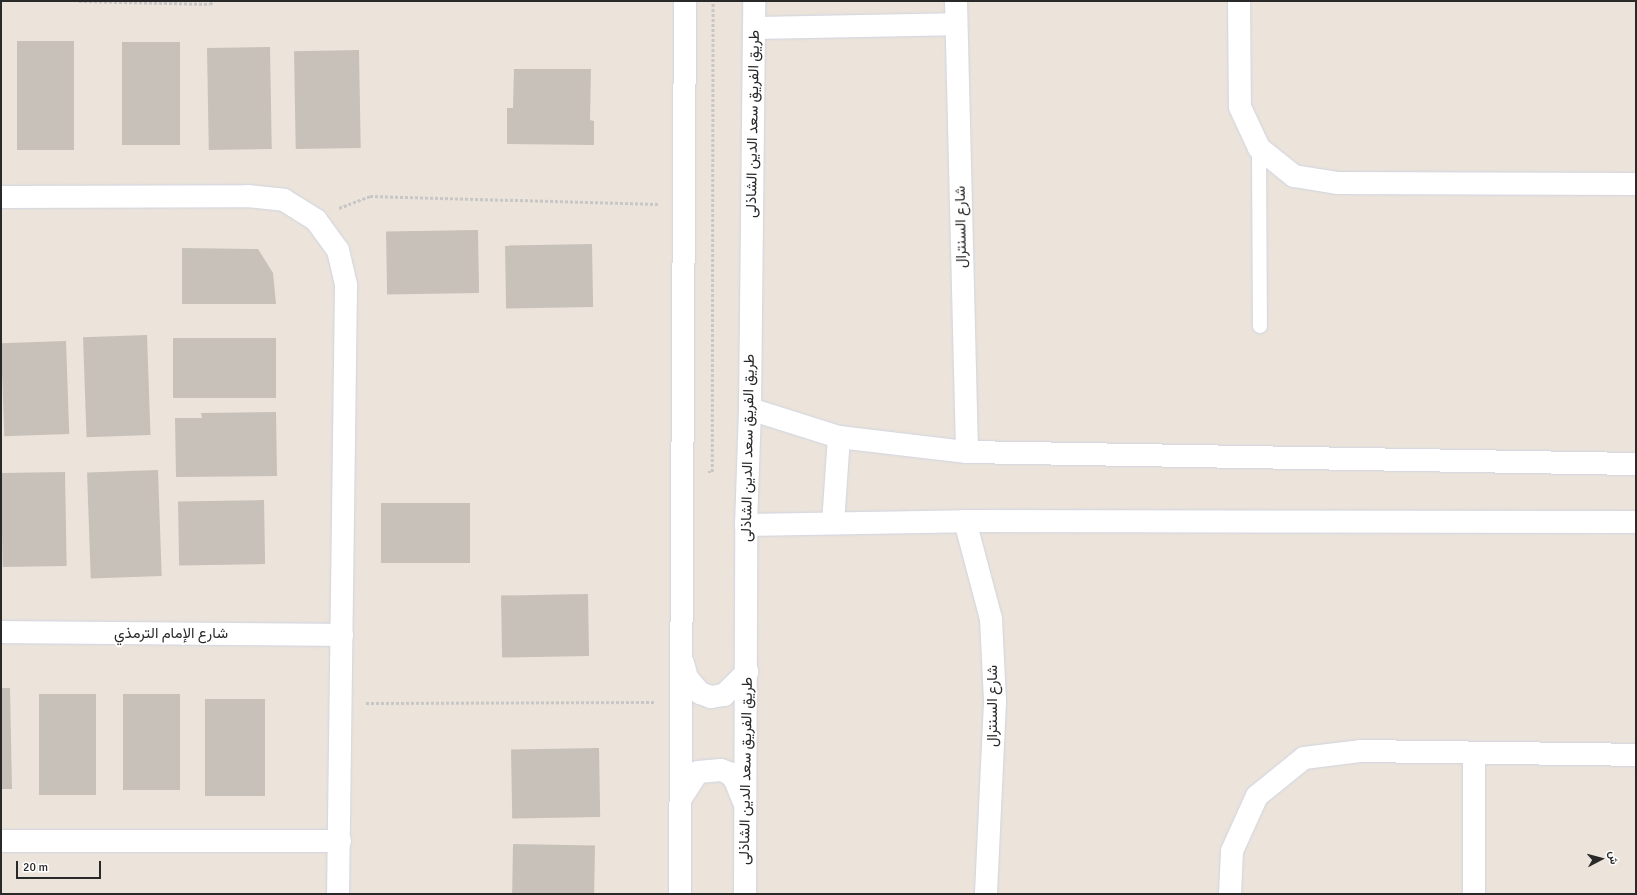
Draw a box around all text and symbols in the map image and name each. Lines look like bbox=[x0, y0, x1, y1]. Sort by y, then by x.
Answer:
street label: طريق الفريق سعد الدين الشاذلى bbox=[742, 30, 764, 218]
street label: شارع السنترال bbox=[951, 186, 971, 268]
street label: طريق الفريق سعد الدين الشاذلى bbox=[737, 354, 759, 542]
street label: شارع الإمام الترمذي bbox=[114, 625, 228, 643]
street label: شارع السنترال bbox=[984, 665, 1002, 747]
street label: طريق الفريق سعد الدين الشاذلى bbox=[735, 677, 757, 865]
north arrow bbox=[1581, 839, 1621, 879]
text: ش bbox=[1606, 850, 1621, 865]
scale bar bbox=[18, 853, 103, 879]
text: 20 m bbox=[23, 860, 48, 875]

